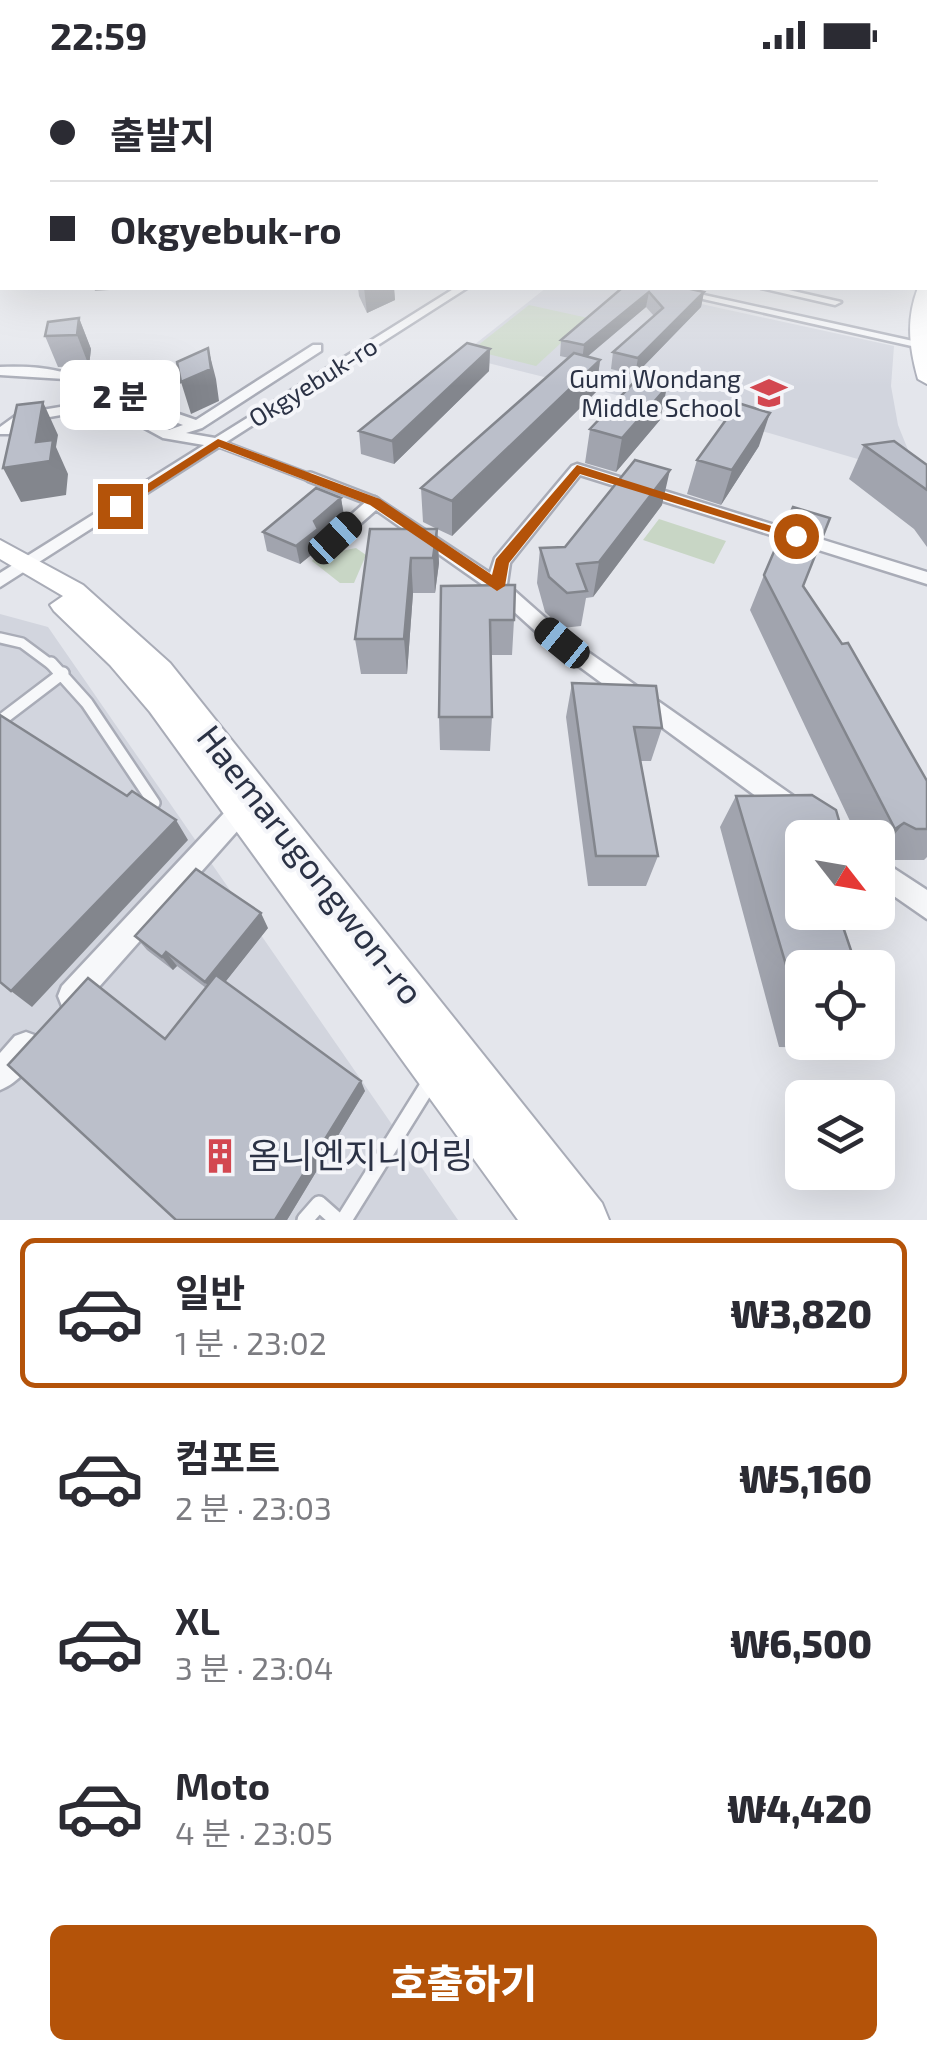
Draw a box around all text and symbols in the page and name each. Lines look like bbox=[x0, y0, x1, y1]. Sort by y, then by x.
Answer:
text: 22:59 bbox=[50, 12, 147, 58]
text: 출발지 bbox=[110, 111, 215, 157]
text: Okgyebuk-ro bbox=[110, 206, 342, 252]
street label: Okgyebuk-ro bbox=[243, 330, 382, 432]
callout: 2 분 bbox=[60, 361, 180, 431]
place label: Gumi Wondang Middle School bbox=[569, 363, 742, 422]
school or university icon: Gumi Wondang Middle School bbox=[750, 374, 788, 412]
text: 2 분 bbox=[92, 376, 148, 414]
route end bbox=[98, 484, 143, 529]
car bbox=[303, 507, 367, 569]
route start bbox=[774, 514, 819, 559]
car bbox=[529, 612, 595, 674]
street label: Haemarugongwon-ro bbox=[190, 716, 434, 1012]
north arrow bbox=[785, 820, 895, 930]
map controls bbox=[785, 820, 895, 1190]
button: locate bbox=[785, 950, 895, 1060]
button: layers bbox=[785, 1080, 895, 1190]
place label: 옴니엔지니어링 bbox=[248, 1133, 473, 1175]
building icon: 옴니엔지니어링 bbox=[201, 1137, 239, 1175]
icon: car bbox=[55, 1268, 145, 1358]
text: 일반 bbox=[175, 1269, 245, 1315]
text: ₩3,820 bbox=[731, 1290, 872, 1336]
text: 1 분 · 23:02 bbox=[175, 1323, 327, 1361]
icon: car bbox=[55, 1433, 145, 1523]
text: 컴포트 bbox=[175, 1434, 280, 1480]
text: ₩5,160 bbox=[739, 1455, 872, 1501]
text: 2 분 · 23:03 bbox=[175, 1488, 332, 1526]
text: XL bbox=[175, 1597, 220, 1643]
icon: car bbox=[55, 1598, 145, 1688]
text: ₩6,500 bbox=[730, 1620, 872, 1666]
text: 3 분 · 23:04 bbox=[175, 1648, 334, 1686]
text: Moto bbox=[175, 1762, 270, 1808]
icon: car bbox=[55, 1763, 145, 1853]
text: ₩4,420 bbox=[727, 1785, 872, 1831]
text: 4 분 · 23:05 bbox=[175, 1813, 333, 1851]
button: 호출하기 bbox=[50, 1925, 877, 2040]

